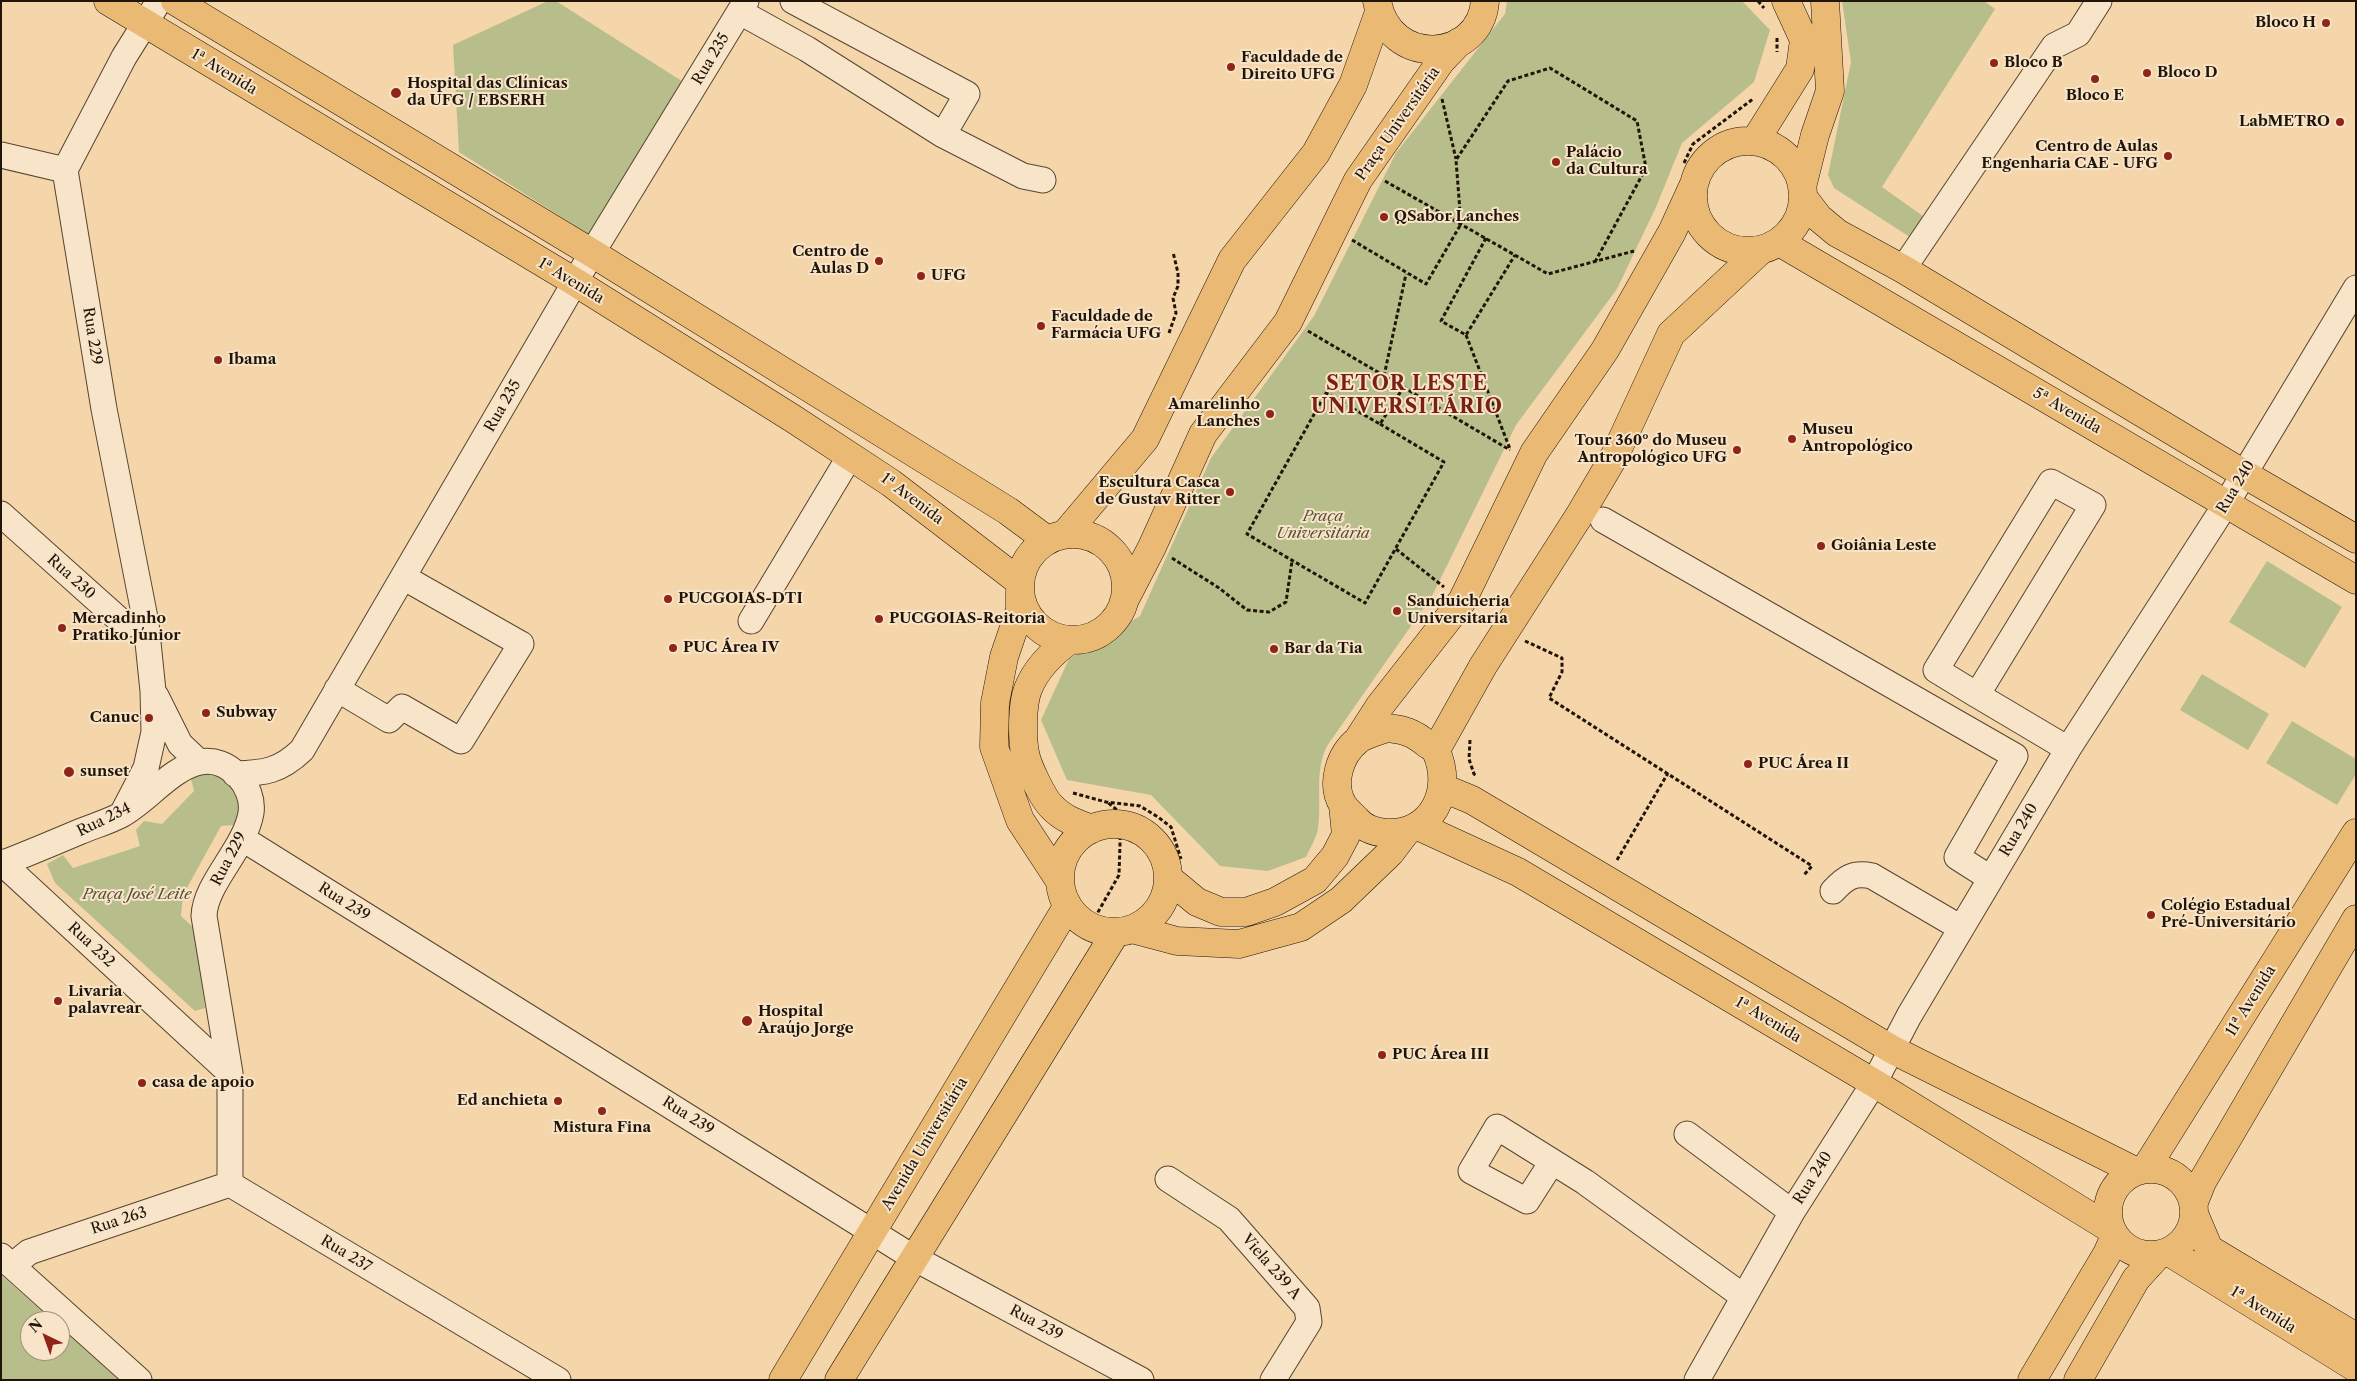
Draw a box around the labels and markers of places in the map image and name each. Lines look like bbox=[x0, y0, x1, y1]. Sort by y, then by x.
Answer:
place label: Bloco H bbox=[2255, 14, 2316, 32]
marker: Bloco H bbox=[2320, 17, 2332, 29]
place label: Faculdade de Direito UFG bbox=[1241, 49, 1343, 84]
place label: Bloco B bbox=[2004, 54, 2063, 72]
marker: Bloco B bbox=[1988, 57, 2000, 69]
marker: Faculdade de Direito UFG bbox=[1225, 61, 1237, 73]
place label: Bloco D bbox=[2157, 64, 2217, 82]
marker: Bloco D bbox=[2141, 67, 2153, 79]
marker: Bloco E bbox=[2089, 73, 2101, 85]
place label: Hospital das Clínicas da UFG / EBSERH bbox=[407, 75, 568, 110]
marker: Hospital das Clínicas da UFG / EBSERH bbox=[389, 86, 403, 100]
place label: Bloco E bbox=[2066, 87, 2124, 105]
place label: LabMETRO bbox=[2239, 113, 2330, 131]
marker: LabMETRO bbox=[2334, 116, 2346, 128]
place label: Centro de Aulas Engenharia CAE - UFG bbox=[1981, 138, 2158, 173]
place label: Palácio da Cultura bbox=[1566, 144, 1648, 179]
marker: Centro de Aulas Engenharia CAE - UFG bbox=[2162, 150, 2174, 162]
marker: Palácio da Cultura bbox=[1550, 156, 1562, 168]
place label: QSabor Lanches bbox=[1394, 208, 1519, 226]
marker: QSabor Lanches bbox=[1378, 211, 1390, 223]
place label: Centro de Aulas D bbox=[792, 243, 869, 278]
marker: Centro de Aulas D bbox=[873, 255, 885, 267]
place label: UFG bbox=[931, 267, 966, 285]
marker: UFG bbox=[915, 270, 927, 282]
place label: Faculdade de Farmácia UFG bbox=[1051, 308, 1161, 343]
marker: Faculdade de Farmácia UFG bbox=[1035, 320, 1047, 332]
place label: Ibama bbox=[228, 351, 276, 369]
marker: Ibama bbox=[212, 354, 224, 366]
place label: Amarelinho Lanches bbox=[1168, 396, 1260, 431]
marker: Amarelinho Lanches bbox=[1264, 408, 1276, 420]
place label: Museu Antropológico bbox=[1802, 421, 1913, 456]
place label: Tour 360º do Museu Antropológico UFG bbox=[1574, 432, 1727, 467]
marker: Museu Antropológico bbox=[1786, 433, 1798, 445]
marker: Tour 360º do Museu Antropológico UFG bbox=[1731, 444, 1743, 456]
place label: Escultura Casca de Gustav Ritter bbox=[1095, 474, 1220, 509]
marker: Escultura Casca de Gustav Ritter bbox=[1224, 486, 1236, 498]
place label: Goiânia Leste bbox=[1831, 537, 1937, 555]
marker: Goiânia Leste bbox=[1815, 540, 1827, 552]
place label: PUCGOIAS-DTI bbox=[678, 590, 803, 608]
marker: PUCGOIAS-DTI bbox=[662, 593, 674, 605]
place label: Sanduicheria Universitaria bbox=[1407, 593, 1510, 628]
marker: Sanduicheria Universitaria bbox=[1391, 605, 1403, 617]
place label: Mercadinho Pratiko Júnior bbox=[72, 610, 181, 645]
place label: PUCGOIAS-Reitoria bbox=[889, 610, 1046, 628]
marker: PUCGOIAS-Reitoria bbox=[873, 613, 885, 625]
marker: Mercadinho Pratiko Júnior bbox=[56, 622, 68, 634]
place label: PUC Área IV bbox=[683, 639, 779, 657]
place label: Bar da Tia bbox=[1284, 640, 1363, 658]
marker: PUC Área IV bbox=[667, 642, 679, 654]
marker: Bar da Tia bbox=[1268, 643, 1280, 655]
place label: Subway bbox=[216, 704, 277, 722]
marker: Subway bbox=[200, 707, 212, 719]
place label: Canuc bbox=[90, 709, 139, 727]
marker: Canuc bbox=[143, 712, 155, 724]
place label: PUC Área II bbox=[1758, 755, 1849, 773]
marker: PUC Área II bbox=[1742, 758, 1754, 770]
place label: sunset bbox=[80, 763, 129, 781]
marker: sunset bbox=[62, 765, 76, 779]
place label: Colégio Estadual Pré-Universitário bbox=[2161, 897, 2296, 932]
marker: Colégio Estadual Pré-Universitário bbox=[2145, 909, 2157, 921]
place label: Livaria palavrear bbox=[68, 983, 142, 1018]
marker: Livaria palavrear bbox=[52, 995, 64, 1007]
place label: Hospital Araújo Jorge bbox=[758, 1003, 854, 1038]
marker: Hospital Araújo Jorge bbox=[740, 1014, 754, 1028]
place label: PUC Área III bbox=[1392, 1046, 1489, 1064]
marker: PUC Área III bbox=[1376, 1049, 1388, 1061]
place label: casa de apoio bbox=[152, 1074, 254, 1092]
marker: casa de apoio bbox=[136, 1077, 148, 1089]
place label: Ed anchieta bbox=[457, 1092, 548, 1110]
marker: Ed anchieta bbox=[552, 1095, 564, 1107]
marker: Mistura Fina bbox=[596, 1105, 608, 1117]
place label: Mistura Fina bbox=[553, 1119, 651, 1137]

